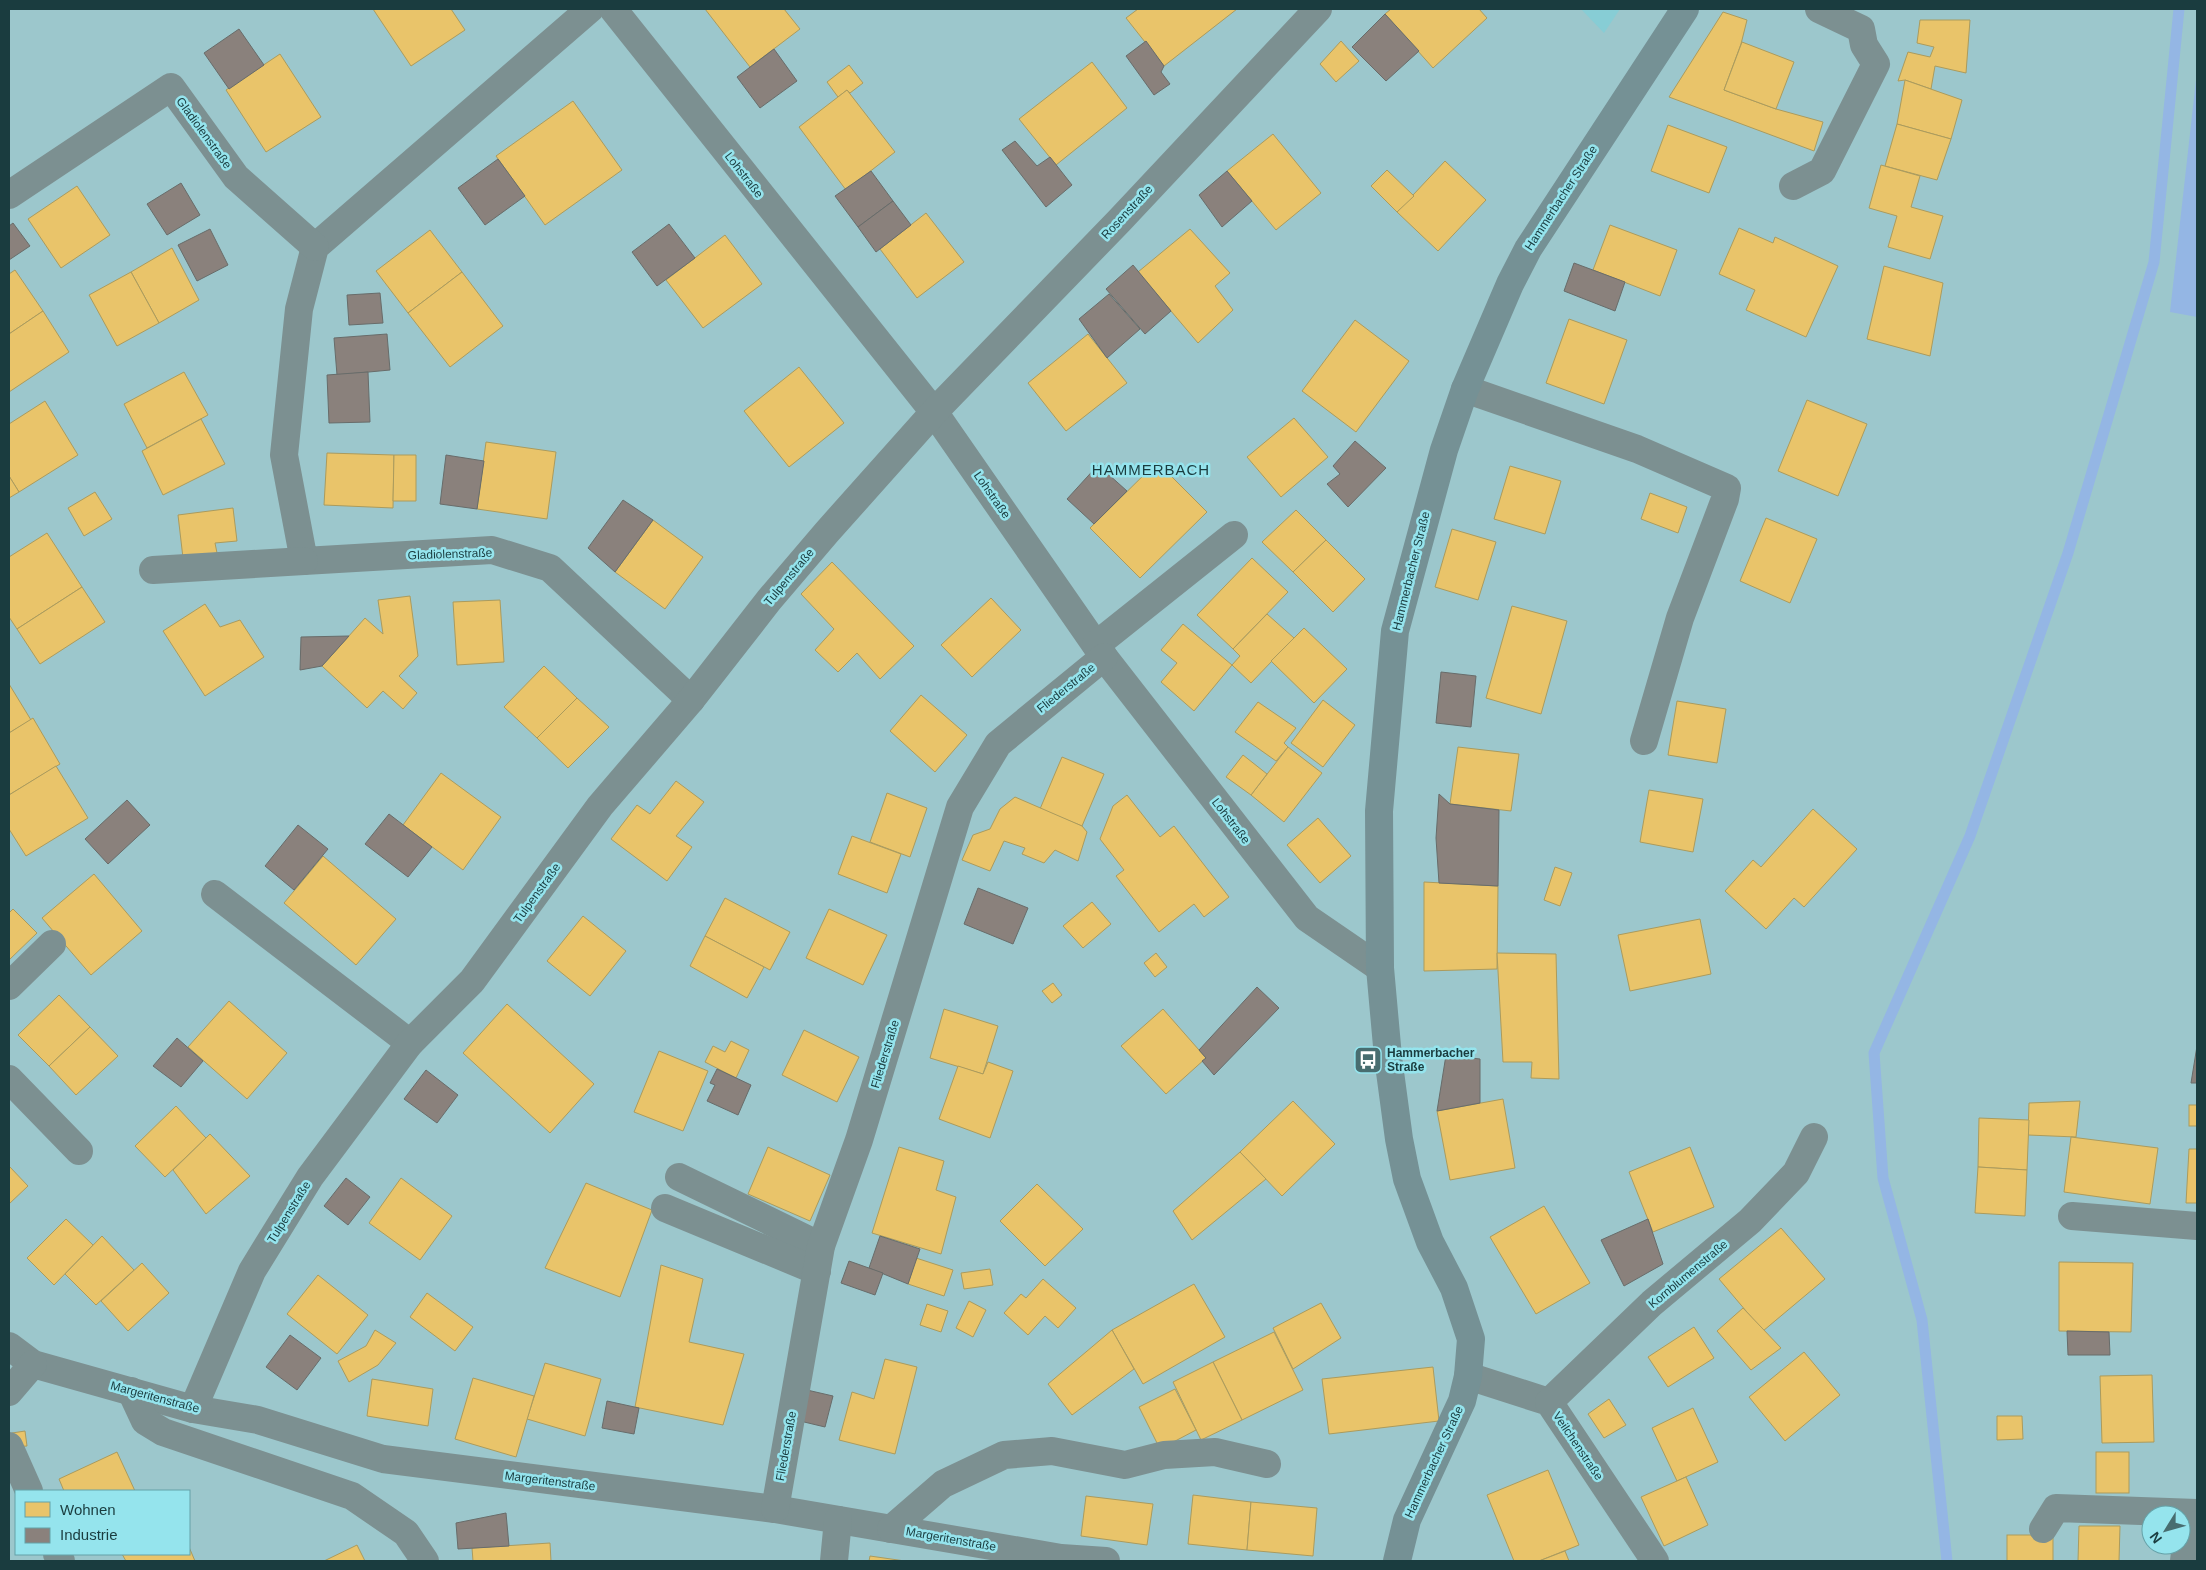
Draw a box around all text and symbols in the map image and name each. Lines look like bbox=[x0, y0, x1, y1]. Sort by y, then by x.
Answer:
street label: Gladiolenstraße bbox=[173, 95, 235, 172]
street label: Hammerbacher Straße bbox=[1522, 143, 1600, 253]
street label: Lohstraße bbox=[722, 149, 766, 201]
street label: Rosenstraße bbox=[1098, 182, 1156, 242]
district label: HAMMERBACH bbox=[1092, 461, 1210, 478]
street label: Lohstraße bbox=[971, 469, 1013, 521]
street label: Hammerbacher Straße bbox=[1389, 510, 1433, 632]
street label: Tulpenstraße bbox=[761, 545, 817, 608]
street label: Gladiolenstraße bbox=[407, 546, 493, 562]
street label: Fliederstraße bbox=[1034, 660, 1098, 716]
street label: Lohstraße bbox=[1209, 795, 1253, 847]
street label: Tulpenstraße bbox=[511, 860, 563, 926]
street label: Fliederstraße bbox=[868, 1018, 902, 1090]
bus stop icon: Hammerbacher Straße bbox=[1353, 1045, 1383, 1075]
place label: Hammerbacher Straße bbox=[1387, 1046, 1475, 1074]
street label: Tulpenstraße bbox=[264, 1178, 314, 1246]
street label: Kornblumenstraße bbox=[1646, 1237, 1731, 1311]
street label: Margeritenstraße bbox=[109, 1378, 201, 1416]
street label: Hammerbacher Straße bbox=[1402, 1403, 1466, 1520]
street label: Veilchenstraße bbox=[1550, 1409, 1606, 1483]
street label: Fliederstraße bbox=[773, 1410, 799, 1482]
street label: Margeritenstraße bbox=[504, 1468, 597, 1494]
legend bbox=[15, 1490, 190, 1555]
text: Wohnen bbox=[60, 1501, 116, 1518]
north arrow bbox=[2141, 1505, 2191, 1555]
street label: Margeritenstraße bbox=[905, 1524, 998, 1554]
text: Industrie bbox=[60, 1526, 118, 1543]
text: N bbox=[2146, 1529, 2165, 1547]

